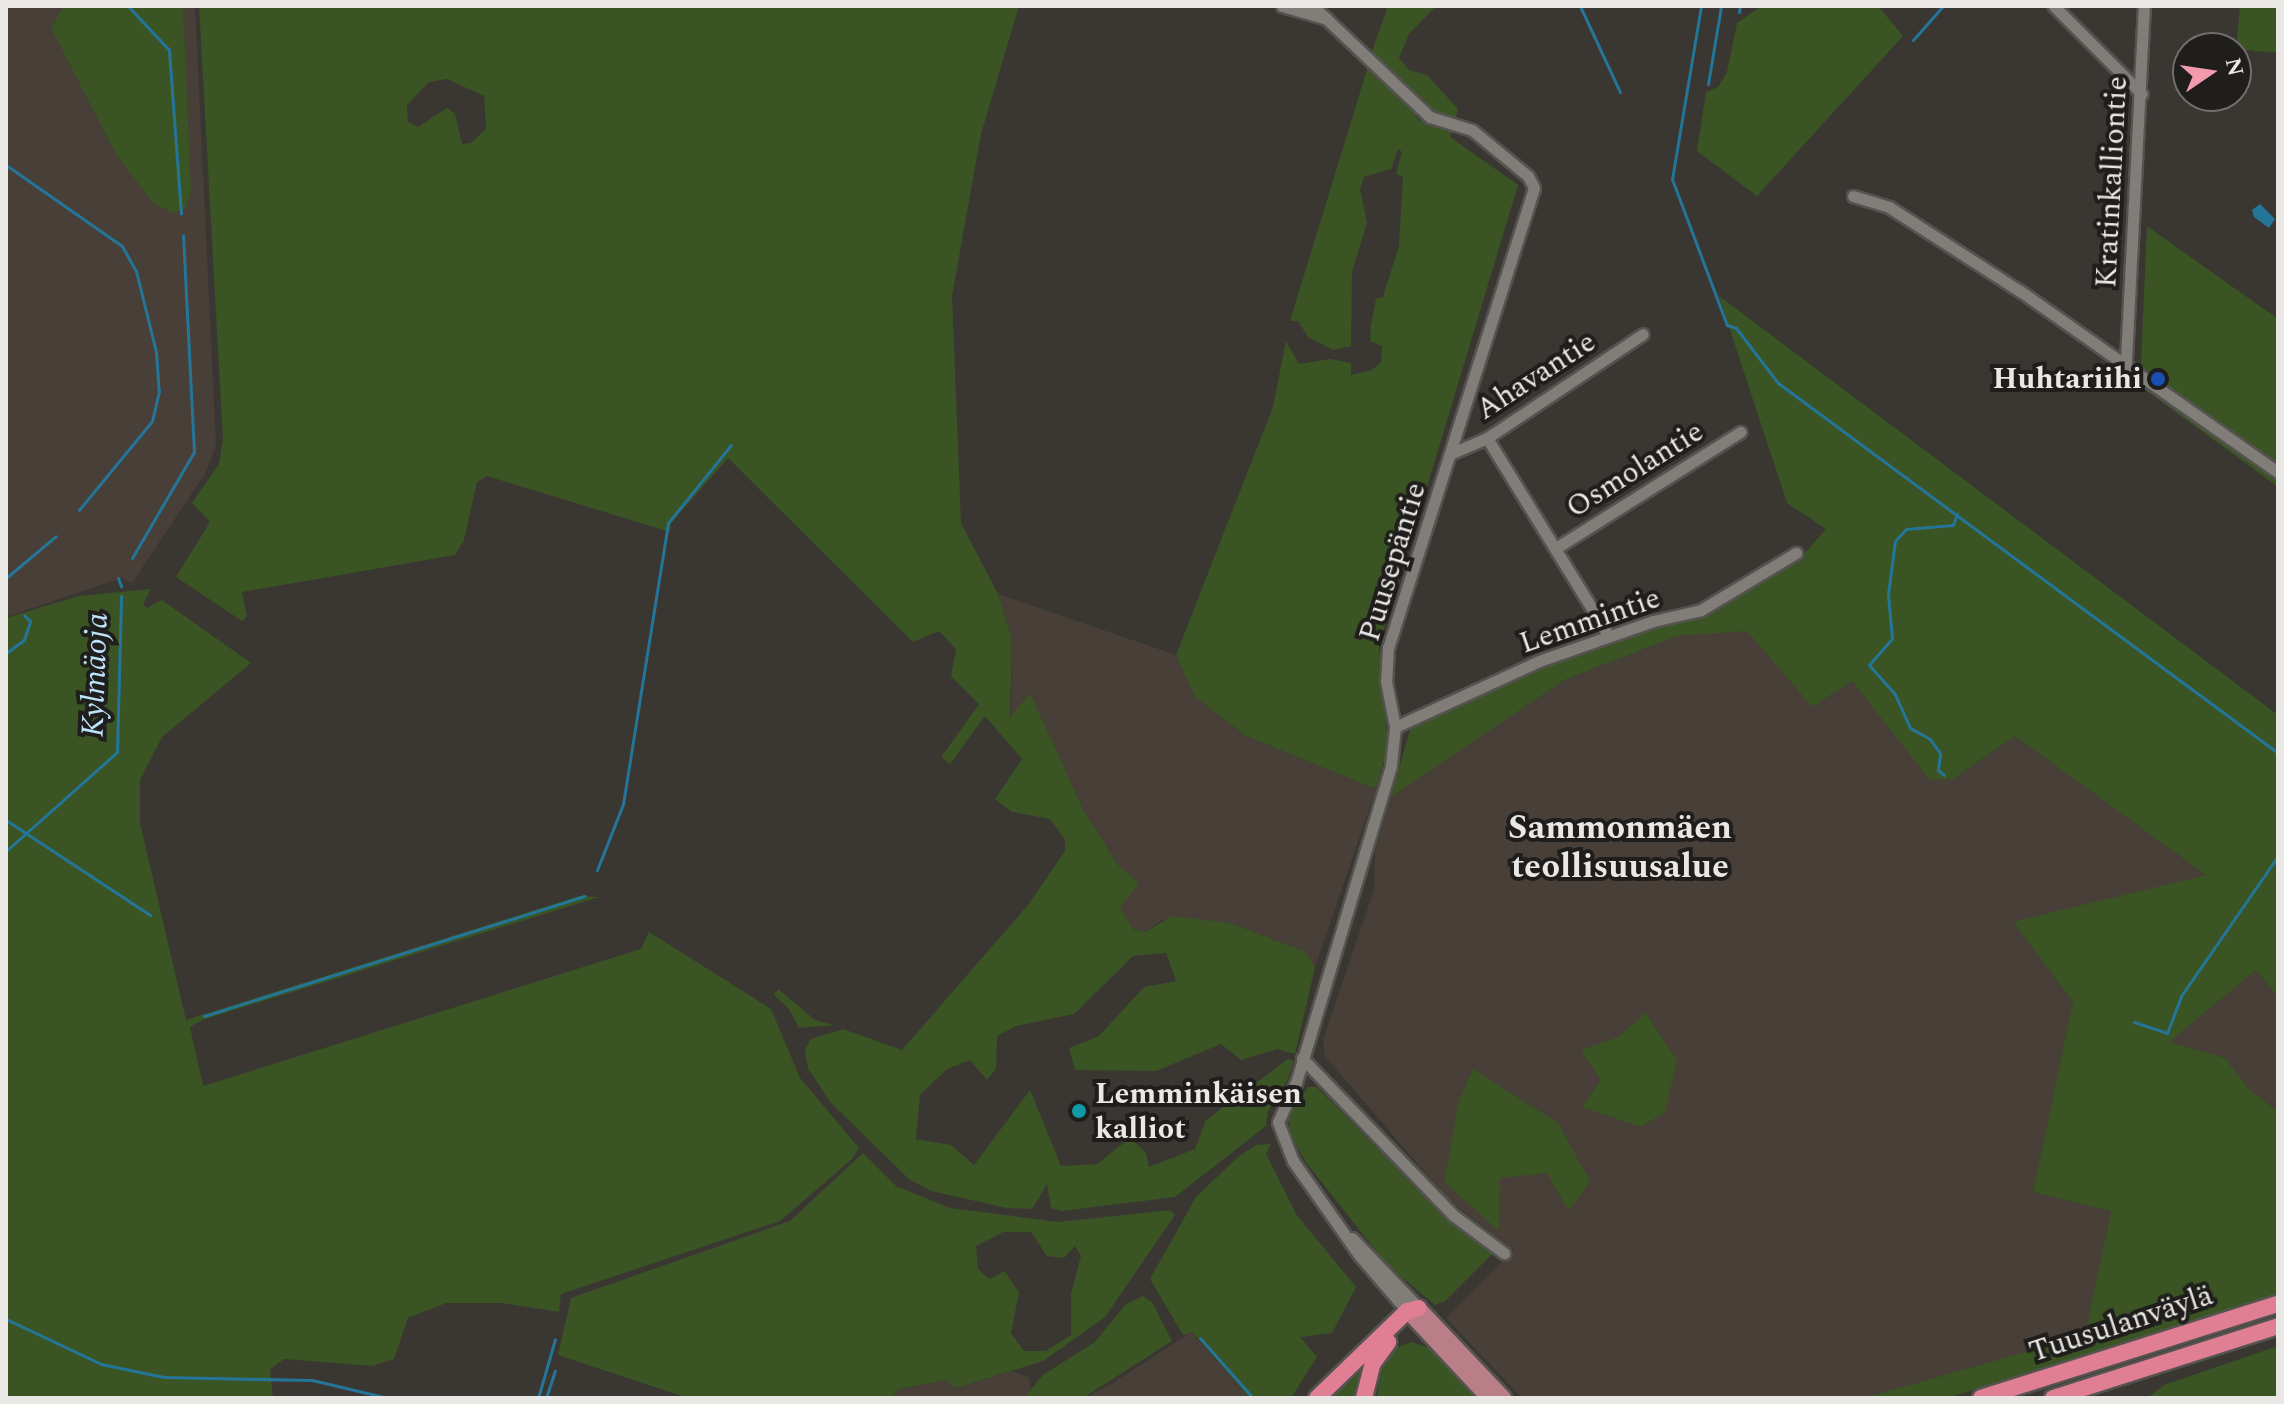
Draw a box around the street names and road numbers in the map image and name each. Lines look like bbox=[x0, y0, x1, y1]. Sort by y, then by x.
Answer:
street label: Kratinkalliontie bbox=[2088, 75, 2136, 289]
street label: Ahavantie bbox=[1469, 324, 1603, 428]
street label: Osmolantie bbox=[1560, 414, 1710, 526]
street label: Puusepäntie bbox=[1352, 478, 1434, 646]
street label: Lemmintie bbox=[1515, 580, 1665, 662]
street label: Tuusulanväylä bbox=[2025, 1277, 2217, 1371]

